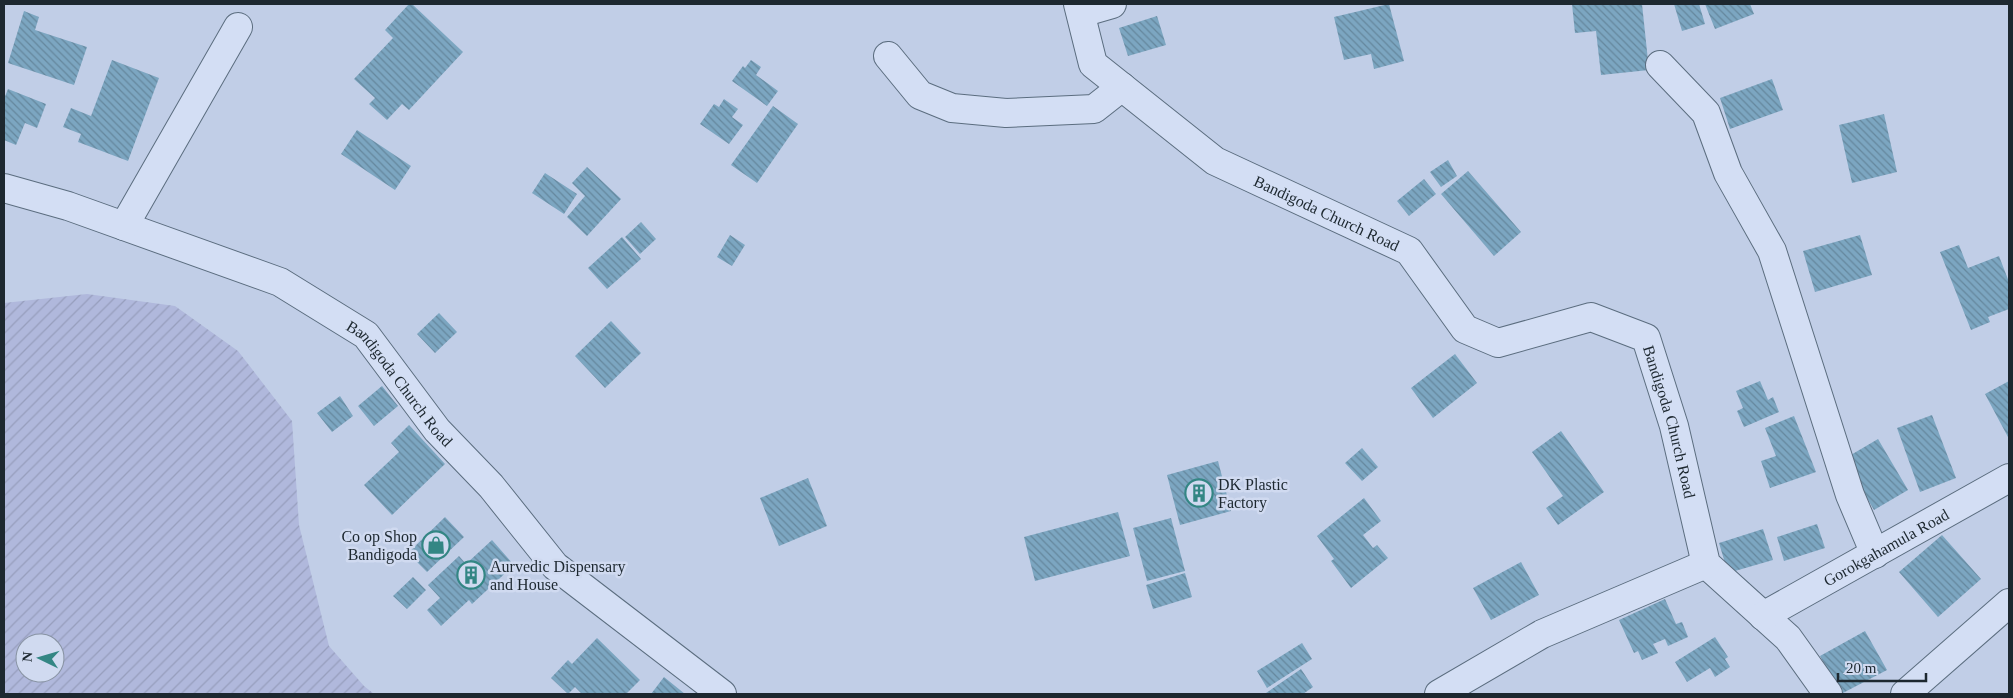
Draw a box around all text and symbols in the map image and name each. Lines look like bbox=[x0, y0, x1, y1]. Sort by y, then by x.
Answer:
street label: Bandigoda Church Road bbox=[1251, 172, 1402, 254]
street label: Bandigoda Church Road bbox=[344, 317, 456, 450]
street label: Bandigoda Church Road bbox=[1640, 343, 1698, 500]
place label: DK Plastic Factory bbox=[1218, 476, 1288, 512]
building icon: DK Plastic Factory bbox=[1184, 478, 1214, 508]
street label: Gorokgahamula Road bbox=[1821, 506, 1952, 589]
place label: Co op Shop Bandigoda bbox=[341, 528, 417, 564]
shop icon: Co op Shop Bandigoda bbox=[421, 530, 451, 560]
place label: Aurvedic Dispensary and House bbox=[490, 558, 626, 593]
building icon: Aurvedic Dispensary and House bbox=[456, 560, 486, 590]
north arrow bbox=[15, 633, 65, 683]
scale bar bbox=[1838, 650, 1926, 682]
text: N bbox=[20, 651, 35, 663]
text: 20 m bbox=[1846, 660, 1877, 676]

